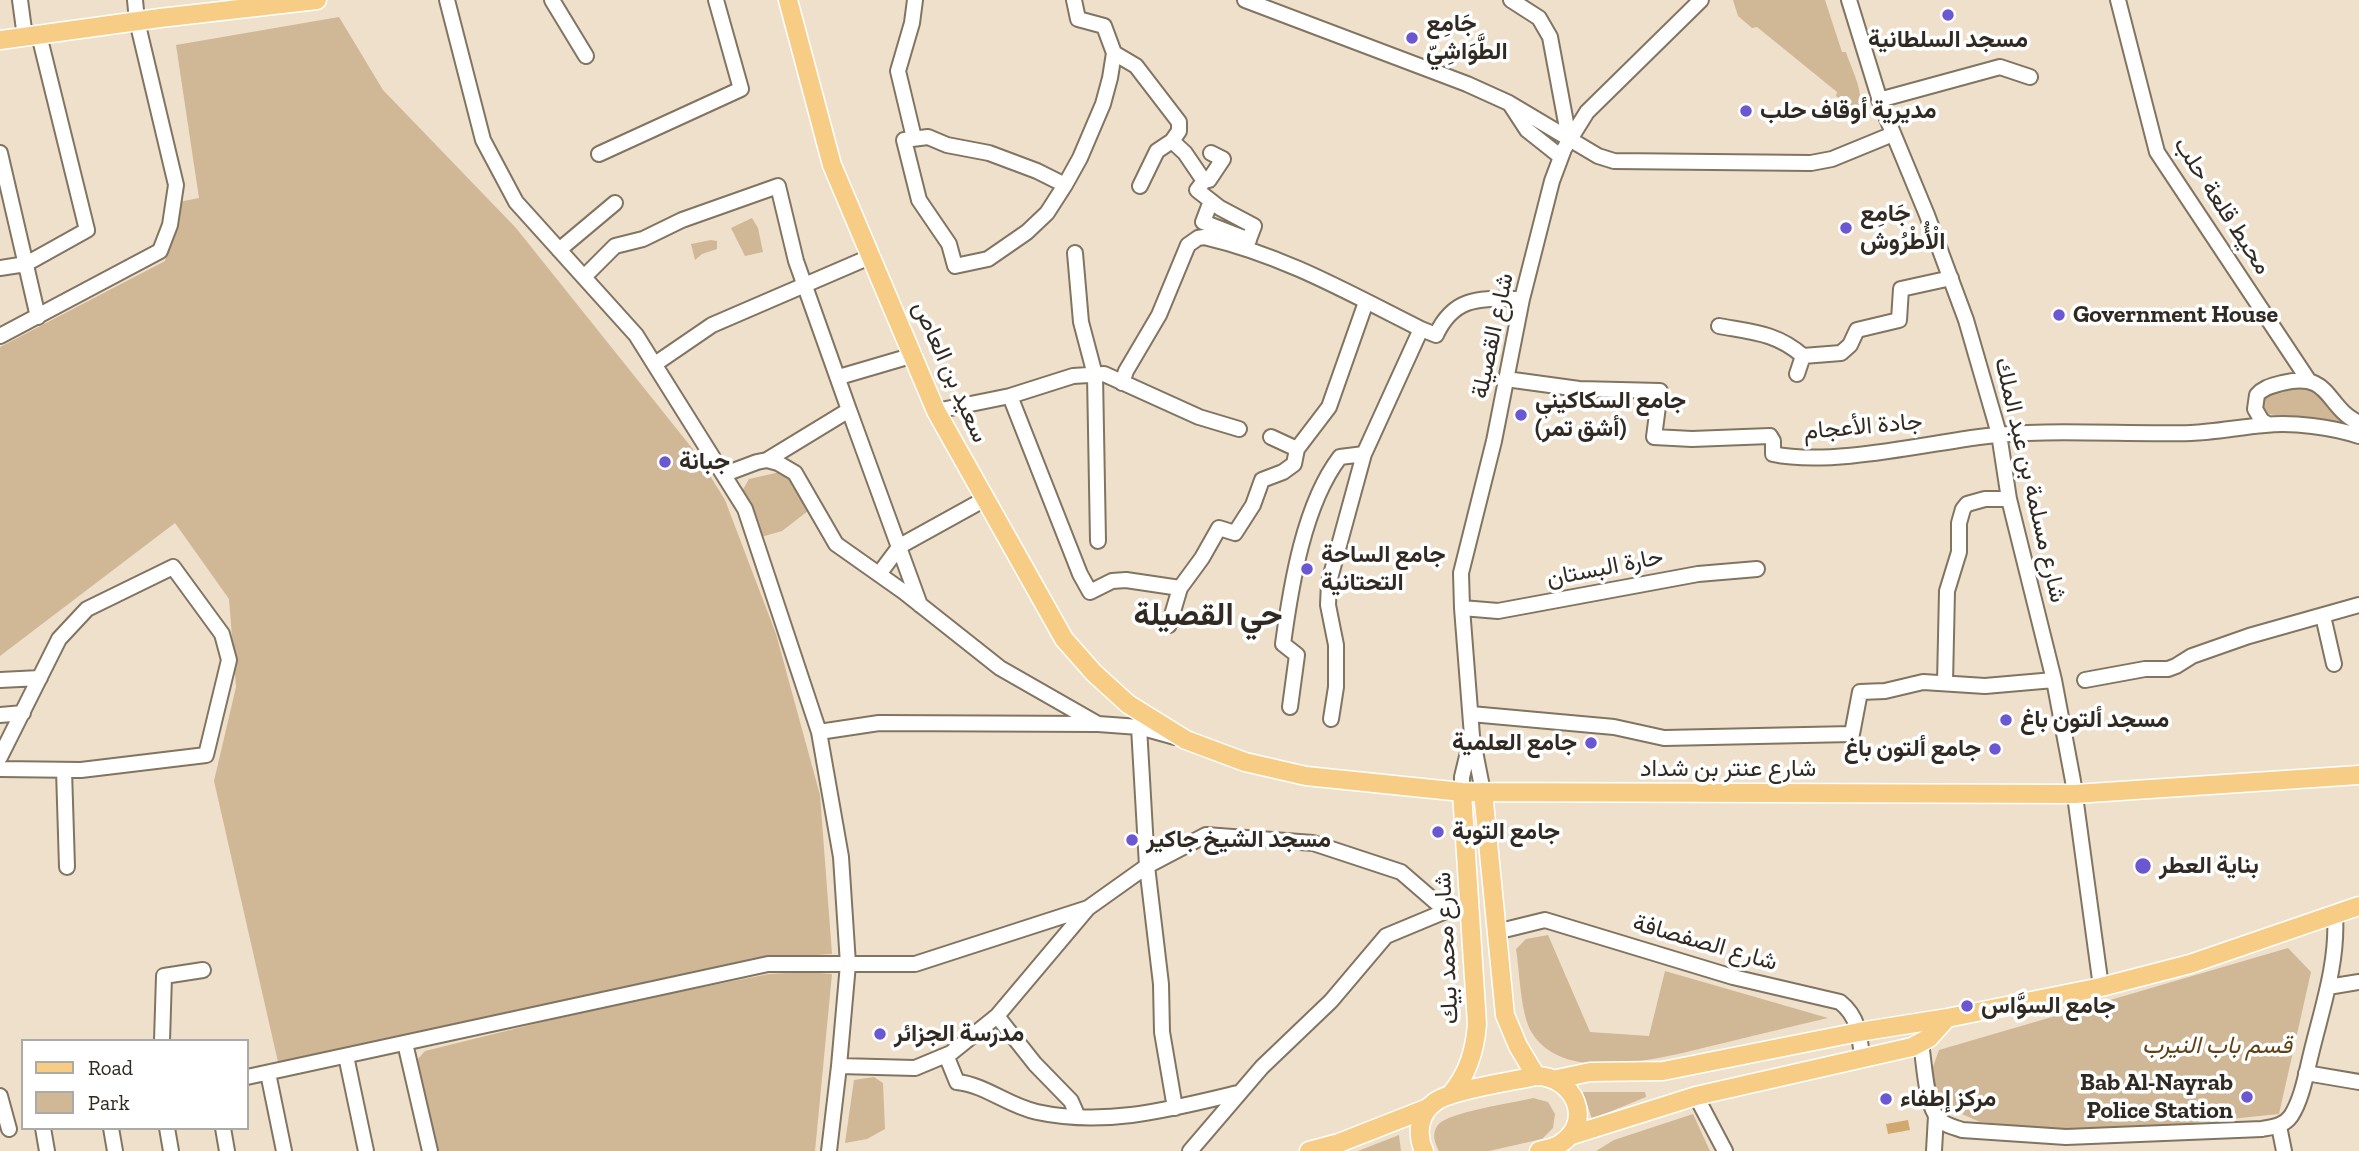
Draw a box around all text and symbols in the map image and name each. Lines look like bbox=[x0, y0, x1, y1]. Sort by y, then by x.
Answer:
marker: مسجد السلطانية bbox=[1940, 7, 1956, 23]
place label: جَامِع الطَّوَاشِيّ bbox=[1426, 10, 1508, 66]
place label: مسجد السلطانية bbox=[1868, 26, 2028, 54]
marker: جَامِع الطَّوَاشِيّ bbox=[1404, 30, 1420, 46]
place label: مديرية أوقاف حلب bbox=[1760, 97, 1936, 125]
marker: مديرية أوقاف حلب bbox=[1738, 103, 1754, 119]
street label: محيط قلعة حلب bbox=[2167, 132, 2277, 280]
place label: جَامِع الْأُطْرُوش bbox=[1860, 200, 1945, 256]
marker: جَامِع الْأُطْرُوش bbox=[1838, 220, 1854, 236]
street label: شارع القصيلة bbox=[1466, 271, 1520, 401]
street label: سعيد بن العاص bbox=[906, 297, 994, 447]
place label: Government House bbox=[2073, 301, 2278, 329]
marker: Government House bbox=[2051, 307, 2067, 323]
street label: شارع مسلمة بن عبد الملك bbox=[1988, 355, 2072, 605]
place label: جامع السكاكيني (أشق تمر) bbox=[1535, 387, 1686, 443]
marker: جامع السكاكيني (أشق تمر) bbox=[1513, 407, 1529, 423]
street label: جادة الأعجام bbox=[1802, 407, 1924, 447]
place label: جبانة bbox=[679, 448, 730, 476]
marker: جبانة bbox=[657, 454, 673, 470]
place label: جامع الساحة التحتانية bbox=[1321, 541, 1445, 597]
street label: حارة البستان bbox=[1544, 543, 1666, 593]
marker: جامع الساحة التحتانية bbox=[1299, 561, 1315, 577]
district label: حي القصيلة bbox=[1134, 597, 1282, 635]
place label: مسجد ألتون باغ bbox=[2020, 706, 2169, 734]
marker: مسجد ألتون باغ bbox=[1998, 712, 2014, 728]
place label: جامع العلمية bbox=[1452, 729, 1577, 757]
marker: جامع العلمية bbox=[1583, 735, 1599, 751]
place label: جامع ألتون باغ bbox=[1844, 735, 1981, 763]
marker: جامع ألتون باغ bbox=[1987, 741, 2003, 757]
street label: شارع عنتر بن شداد bbox=[1640, 755, 1816, 783]
place label: جامع التوبة bbox=[1452, 818, 1560, 846]
marker: جامع التوبة bbox=[1430, 824, 1446, 840]
place label: مسجد الشيخ جاكير bbox=[1146, 826, 1331, 854]
marker: مسجد الشيخ جاكير bbox=[1124, 832, 1140, 848]
place label: بناية العطر bbox=[2159, 852, 2259, 880]
marker: بناية العطر bbox=[2133, 856, 2153, 876]
street label: شارع محمد بيك bbox=[1429, 871, 1465, 1025]
street label: شارع الصفصافة bbox=[1629, 909, 1781, 977]
place label: جامع السوَّاس bbox=[1981, 992, 2116, 1020]
marker: جامع السوَّاس bbox=[1959, 998, 1975, 1014]
place label: مدرسة الجزائر bbox=[894, 1020, 1024, 1048]
marker: مدرسة الجزائر bbox=[872, 1026, 888, 1042]
park label: قسم باب النيرب bbox=[2142, 1032, 2292, 1060]
legend bbox=[21, 1039, 248, 1130]
text: Road bbox=[88, 1055, 133, 1080]
place label: Bab Al-Nayrab Police Station bbox=[2080, 1069, 2233, 1125]
place label: مركز إطفاء bbox=[1900, 1085, 1996, 1113]
marker: Bab Al-Nayrab Police Station bbox=[2239, 1089, 2255, 1105]
text: Park bbox=[88, 1090, 130, 1115]
marker: مركز إطفاء bbox=[1878, 1091, 1894, 1107]

